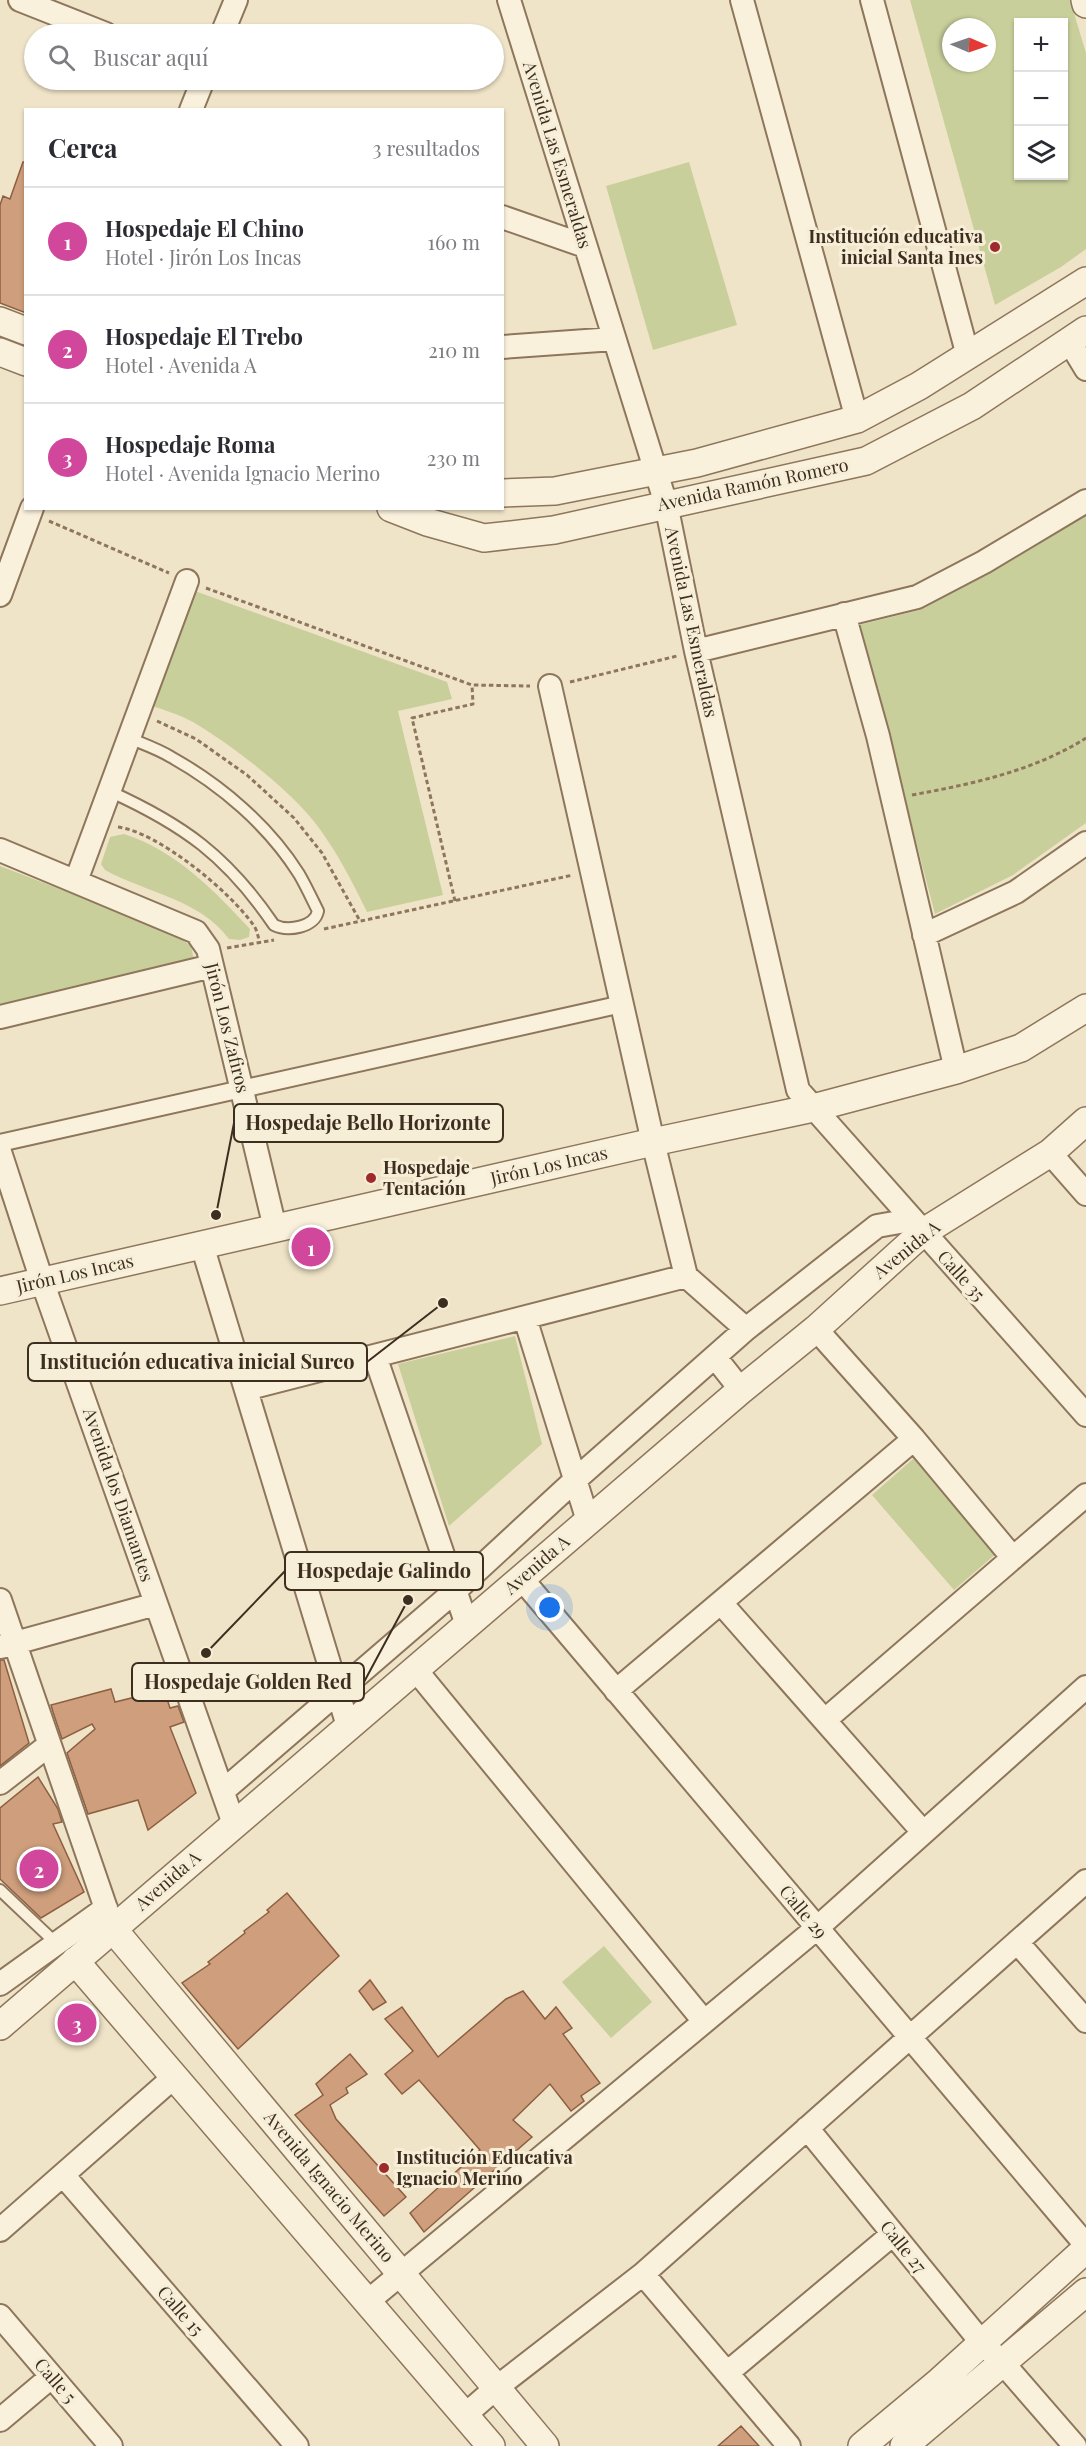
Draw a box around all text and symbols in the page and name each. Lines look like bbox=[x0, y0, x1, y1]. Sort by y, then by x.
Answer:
north arrow bbox=[942, 18, 996, 72]
map controls bbox=[1014, 18, 1068, 180]
button: + bbox=[1014, 18, 1068, 72]
search box bbox=[24, 24, 504, 90]
icon: search bbox=[45, 41, 78, 74]
text: Buscar aquí bbox=[93, 42, 208, 72]
street label: Avenida Las Esmeraldas bbox=[518, 57, 598, 251]
button: − bbox=[1014, 72, 1068, 126]
button: layers bbox=[1014, 126, 1068, 180]
text: Cerca bbox=[48, 130, 117, 165]
text: 3 resultados bbox=[373, 134, 480, 161]
text: Hospedaje El Chino bbox=[105, 213, 304, 243]
place label: Institución educativa inicial Santa Ines bbox=[808, 224, 984, 269]
text: 1 bbox=[64, 228, 71, 255]
text: 160 m bbox=[428, 228, 480, 255]
marker: Institución educativa inicial Santa Ines bbox=[988, 240, 1002, 254]
text: Hotel · Jirón Los Incas bbox=[105, 243, 302, 270]
text: Hospedaje El Trebo bbox=[105, 321, 303, 351]
text: 2 bbox=[62, 336, 73, 363]
text: 210 m bbox=[428, 336, 480, 363]
text: Hotel · Avenida A bbox=[105, 351, 257, 378]
text: Hospedaje Roma bbox=[105, 429, 275, 459]
text: 3 bbox=[63, 444, 72, 471]
text: 230 m bbox=[427, 444, 480, 471]
street label: Avenida Ramón Romero bbox=[654, 452, 851, 516]
text: Hotel · Avenida Ignacio Merino bbox=[105, 459, 380, 486]
street label: Avenida Las Esmeraldas bbox=[660, 523, 724, 719]
street label: Jirón Los Zafiros bbox=[200, 959, 256, 1095]
callout: Hospedaje Bello Horizonte bbox=[234, 1104, 503, 1142]
text: Hospedaje Bello Horizonte bbox=[245, 1108, 491, 1135]
street label: Jirón Los Incas bbox=[487, 1140, 610, 1190]
place label: Hospedaje Tentación bbox=[383, 1155, 470, 1200]
marker: Hospedaje Tentación bbox=[364, 1171, 378, 1185]
street label: Avenida A bbox=[867, 1214, 945, 1284]
pin: 1 bbox=[292, 1224, 330, 1270]
street label: Calle 35 bbox=[933, 1245, 991, 1306]
street label: Jirón Los Incas bbox=[13, 1248, 136, 1298]
callout: Institución educativa inicial Surco bbox=[28, 1343, 367, 1381]
text: Institución educativa inicial Surco bbox=[40, 1347, 354, 1374]
street label: Avenida los Diamantes bbox=[78, 1404, 160, 1585]
street label: Avenida A bbox=[498, 1529, 575, 1600]
callout: Hospedaje Galindo bbox=[285, 1552, 483, 1590]
text: Hospedaje Galindo bbox=[297, 1556, 471, 1583]
your location bbox=[535, 1593, 564, 1622]
callout: Hospedaje Golden Red bbox=[132, 1663, 364, 1701]
text: Hospedaje Golden Red bbox=[144, 1667, 352, 1694]
street label: Avenida A bbox=[129, 1845, 206, 1916]
pin: 2 bbox=[20, 1846, 58, 1892]
street label: Calle 29 bbox=[774, 1880, 833, 1943]
pin: 3 bbox=[58, 2000, 97, 2046]
street label: Avenida Ignacio Merino bbox=[259, 2105, 400, 2267]
place label: Institución Educativa Ignacio Merino bbox=[396, 2145, 574, 2190]
marker: Institución Educativa Ignacio Merino bbox=[377, 2161, 391, 2175]
street label: Calle 27 bbox=[875, 2215, 933, 2278]
street label: Calle 15 bbox=[152, 2280, 209, 2340]
street label: Calle 5 bbox=[29, 2353, 82, 2408]

